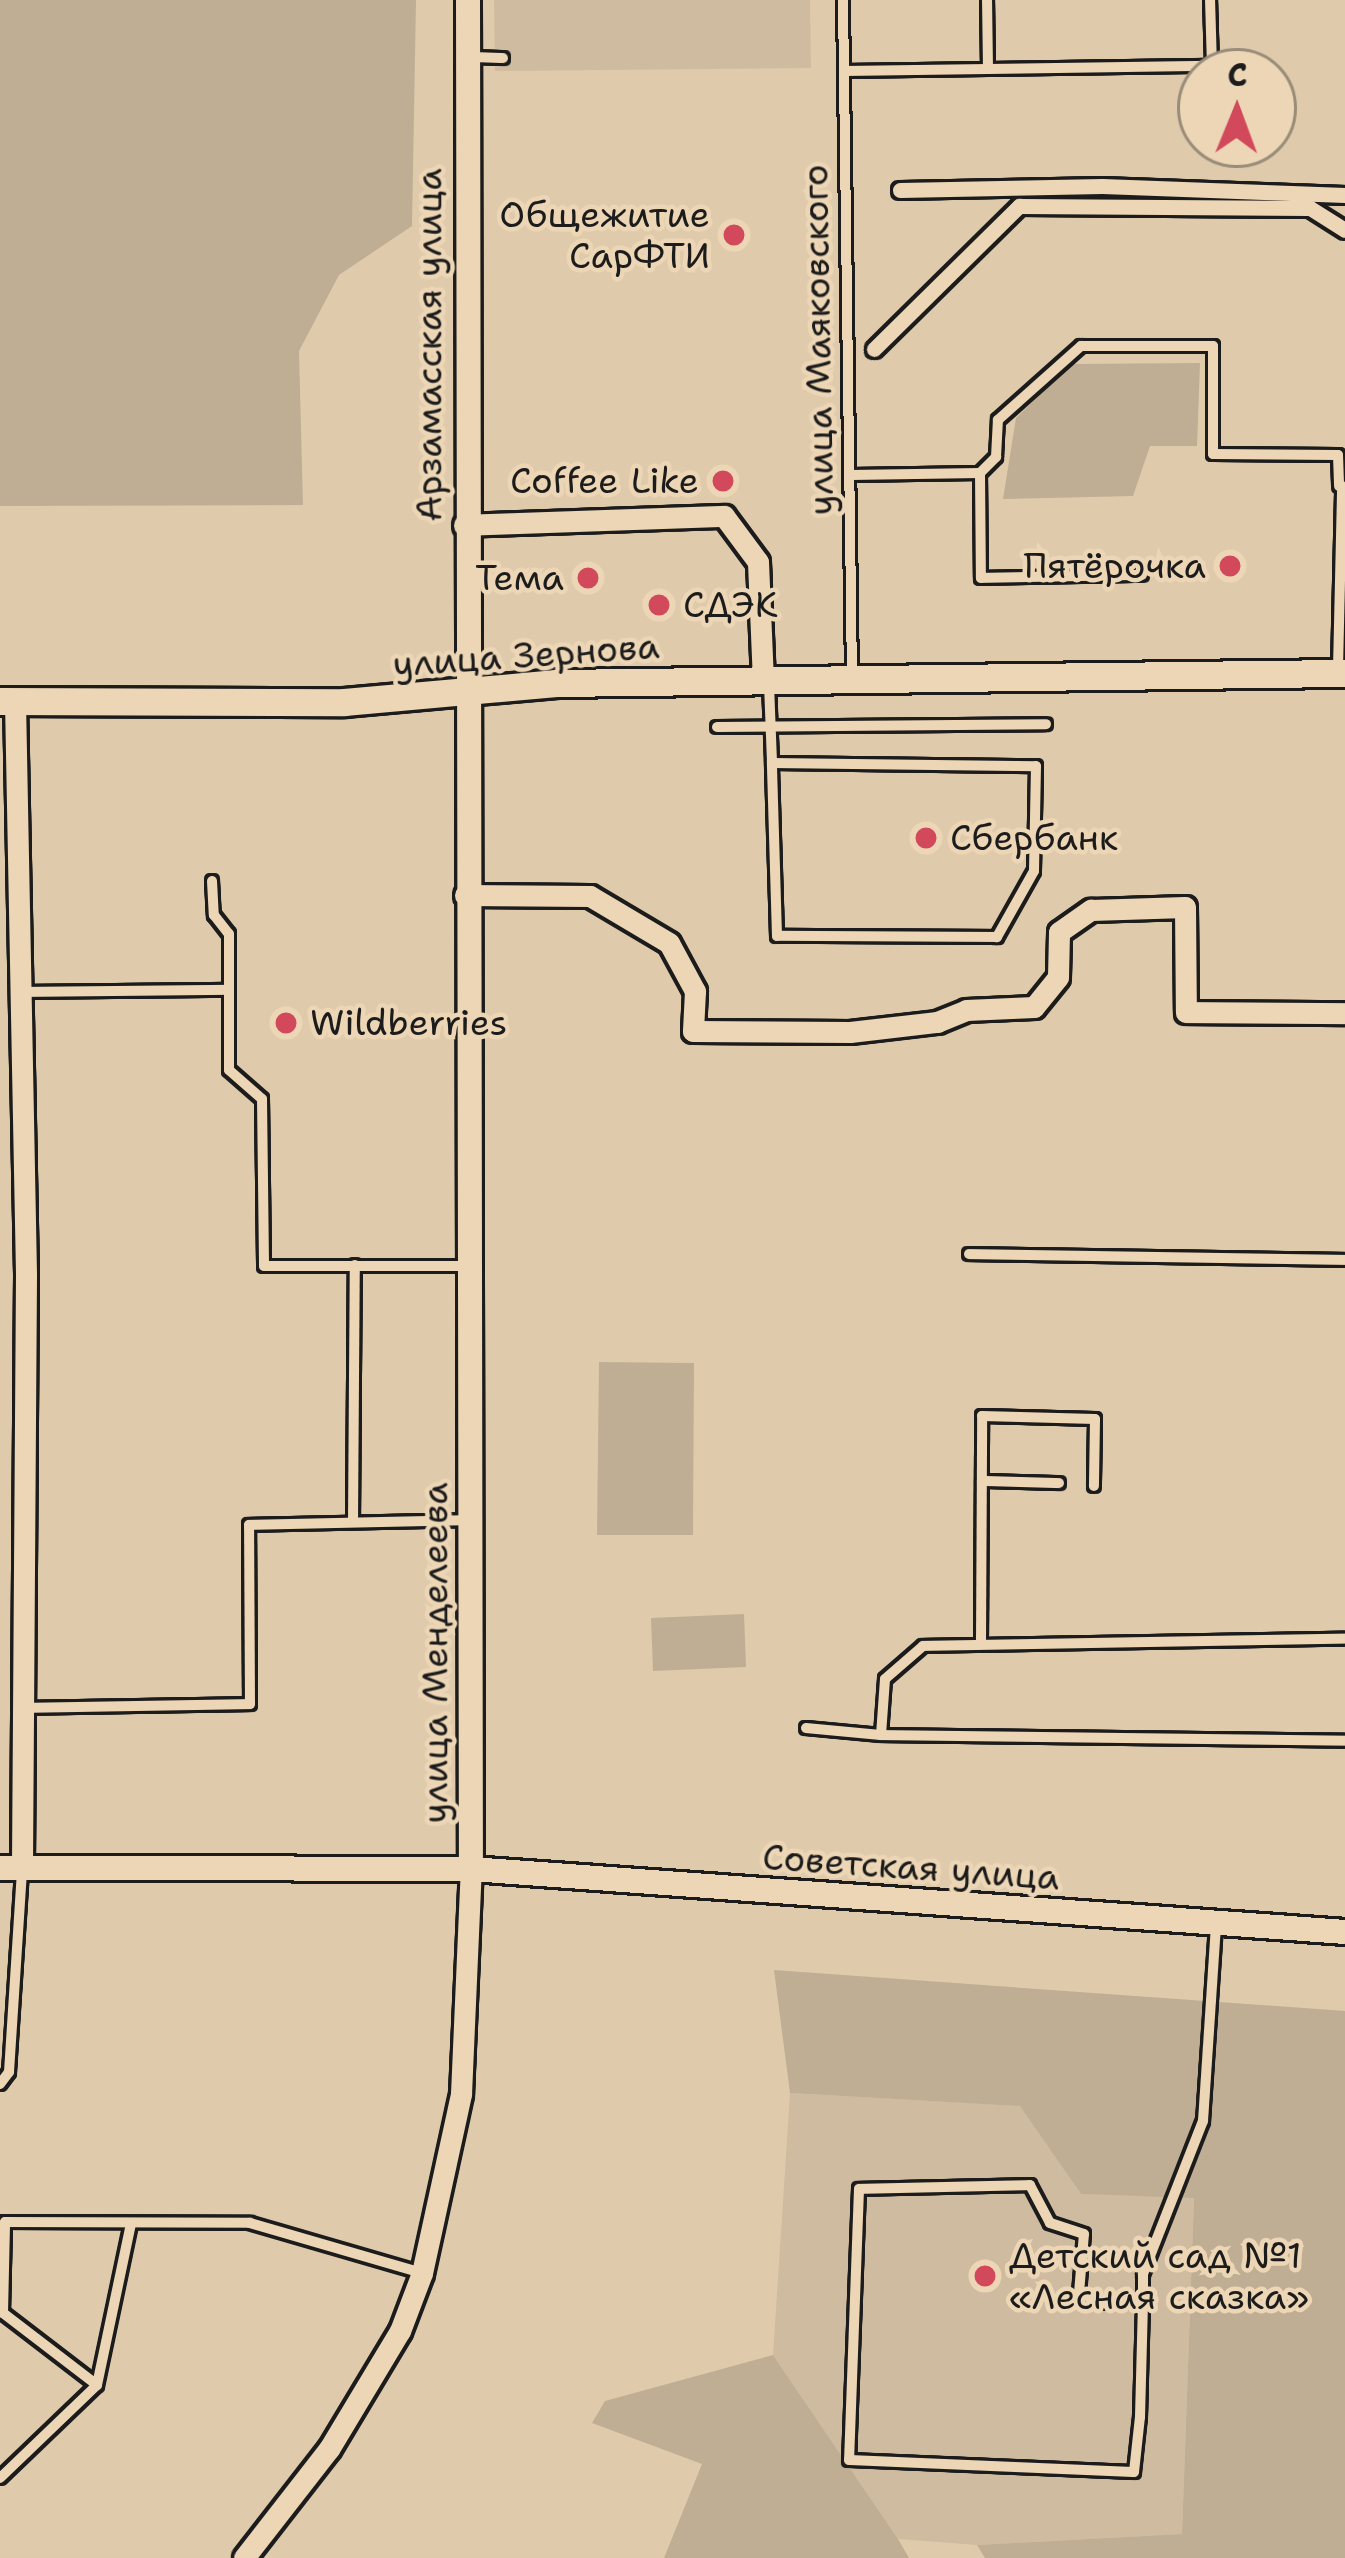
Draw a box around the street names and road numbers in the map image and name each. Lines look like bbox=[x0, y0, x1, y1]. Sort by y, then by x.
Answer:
street label: улица Маяковского bbox=[793, 164, 843, 516]
street label: Арзамасская улица bbox=[407, 168, 451, 522]
street label: улица Зернова bbox=[391, 624, 661, 686]
street label: улица Менделеева bbox=[413, 1482, 457, 1824]
street label: Советская улица bbox=[761, 1835, 1061, 1899]

